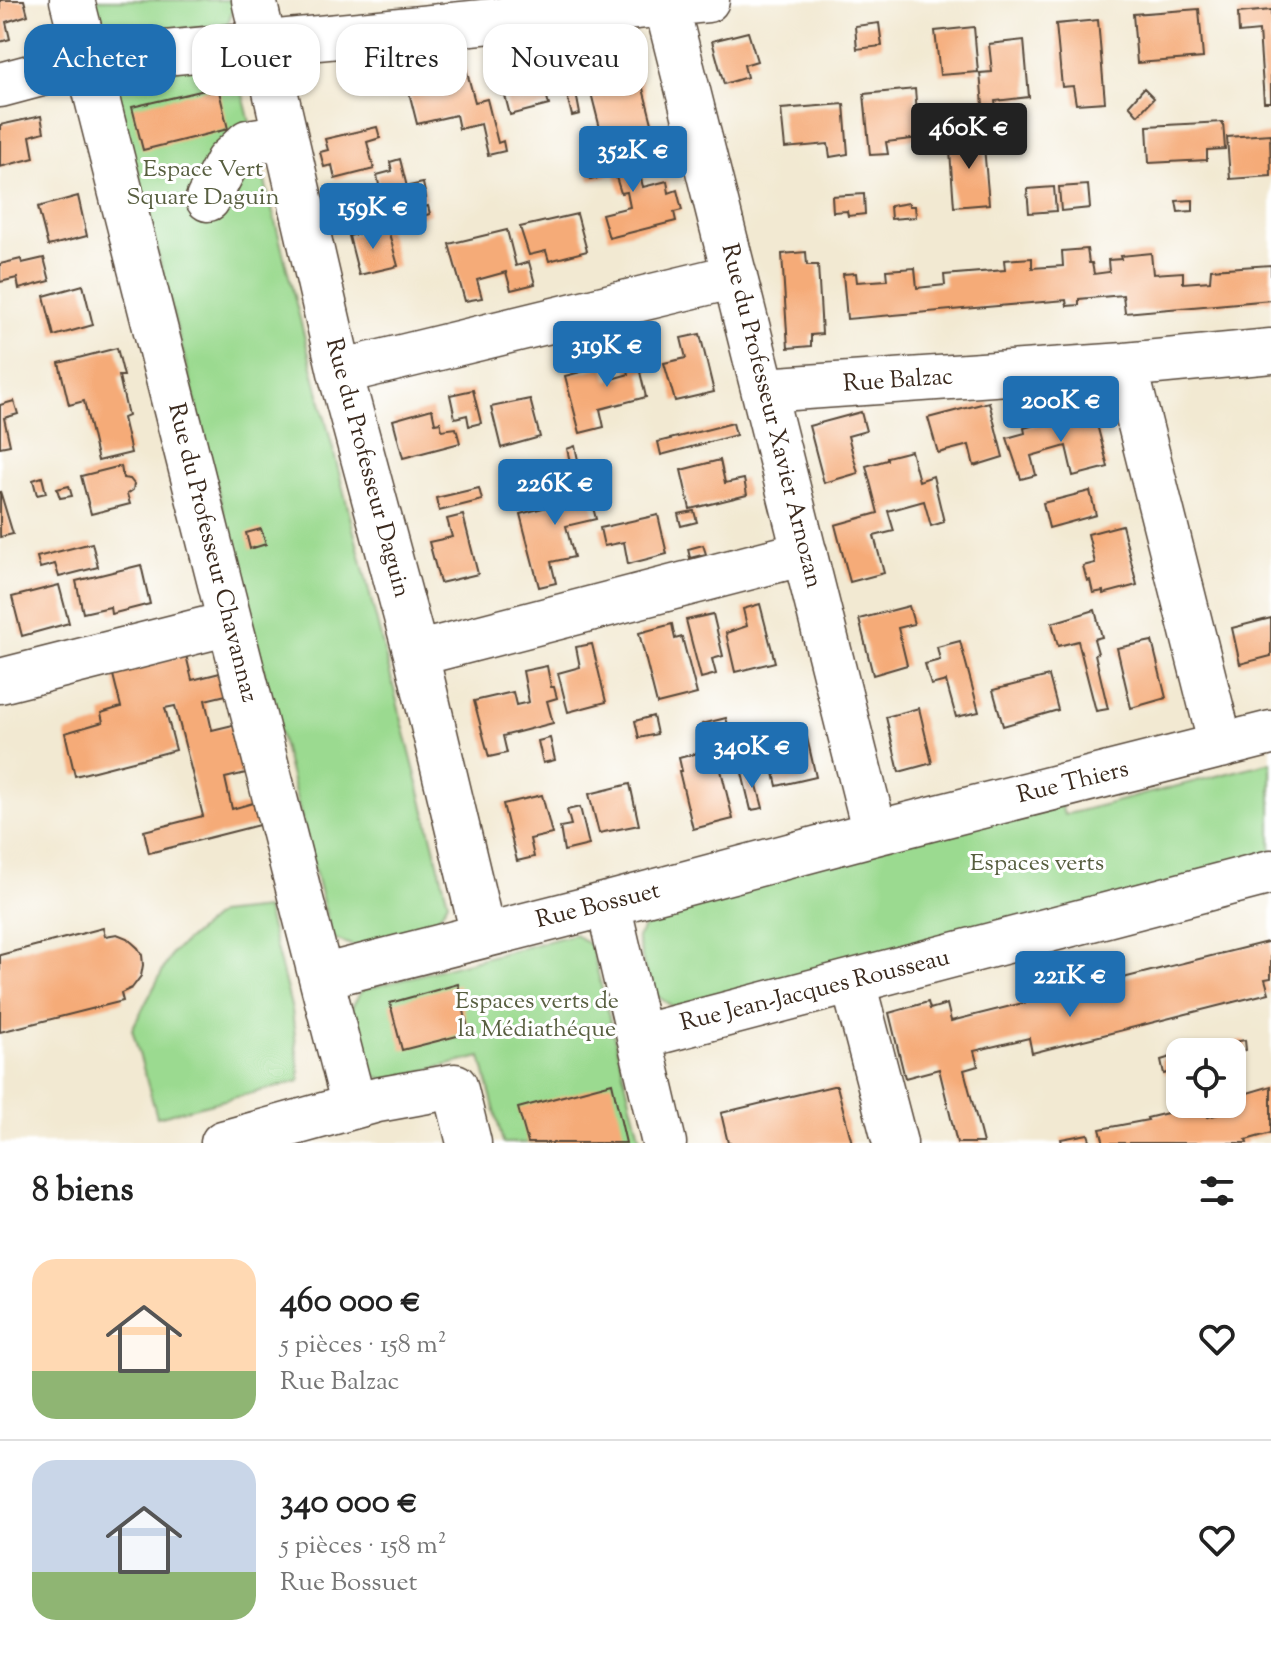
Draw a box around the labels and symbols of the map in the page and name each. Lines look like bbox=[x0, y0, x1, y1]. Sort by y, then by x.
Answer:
pin: 460K € bbox=[904, 103, 1034, 171]
pin: 352K € bbox=[568, 126, 698, 194]
park label: Espace Vert Square Daguin bbox=[126, 153, 280, 215]
pin: 159K € bbox=[308, 183, 438, 251]
street label: Rue du Professeur Xavier Arnozan bbox=[712, 240, 830, 592]
pin: 319K € bbox=[542, 321, 672, 389]
street label: Rue du Professeur Daguin bbox=[316, 334, 418, 602]
street label: Rue Balzac bbox=[842, 360, 954, 402]
pin: 200K € bbox=[996, 376, 1126, 444]
street label: Rue du Professeur Chavannaz bbox=[158, 400, 266, 706]
pin: 226K € bbox=[490, 459, 620, 527]
pin: 340K € bbox=[687, 722, 817, 790]
street label: Rue Thiers bbox=[1014, 753, 1132, 813]
park label: Espaces verts bbox=[970, 847, 1104, 881]
street label: Rue Bossuet bbox=[532, 874, 664, 938]
street label: Rue Jean-Jacques Rousseau bbox=[677, 941, 953, 1041]
pin: 221K € bbox=[1005, 951, 1135, 1019]
park label: Espaces verts de la Médiathéque bbox=[455, 985, 619, 1047]

